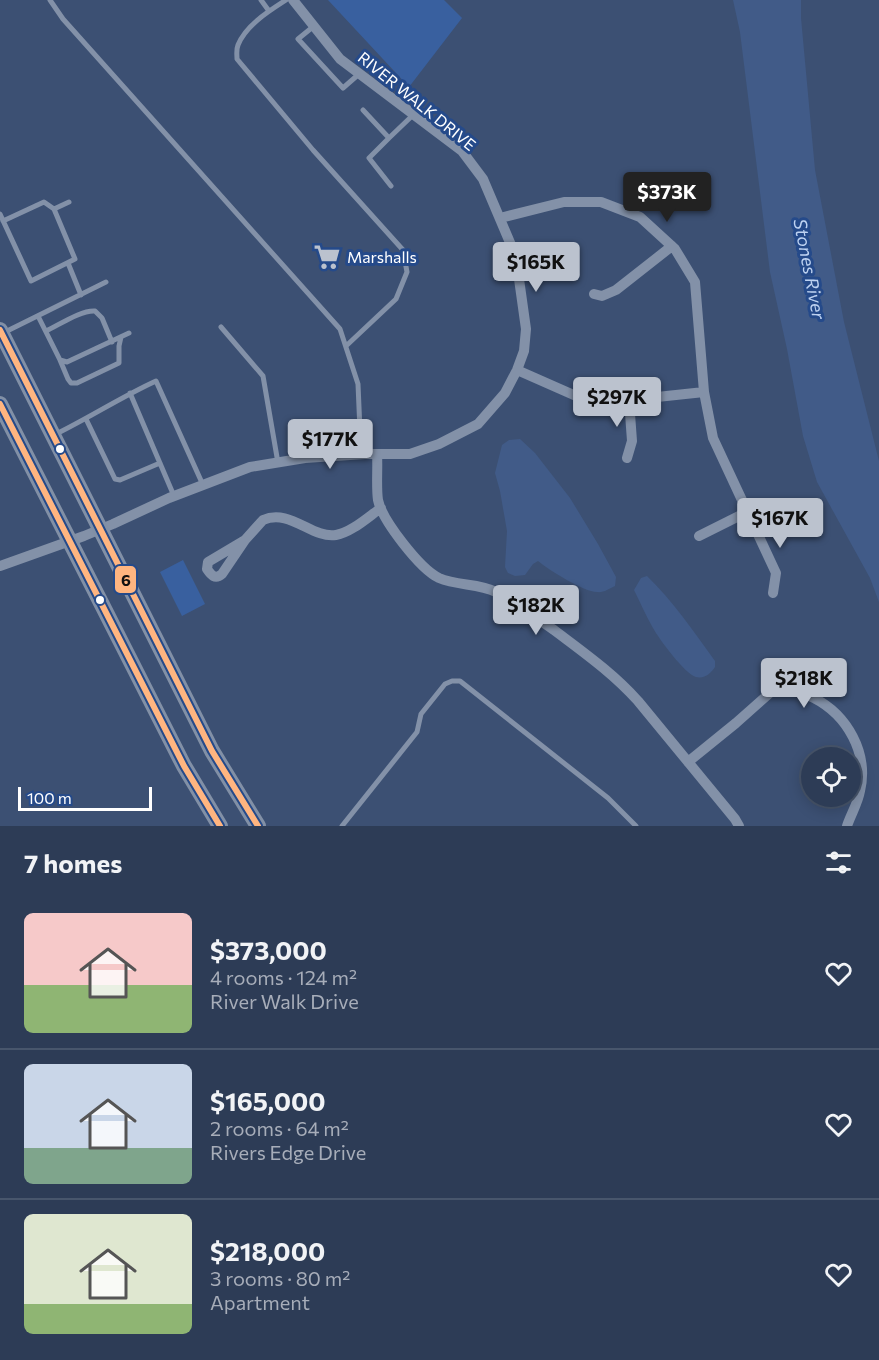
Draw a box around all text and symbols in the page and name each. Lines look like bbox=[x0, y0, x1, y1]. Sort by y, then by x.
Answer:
street label: RIVER WALK DRIVE bbox=[355, 47, 480, 154]
pin: $373K bbox=[625, 172, 709, 223]
text: $373K bbox=[637, 179, 697, 203]
water label: Stones River bbox=[789, 217, 831, 322]
supermarket icon: Marshalls bbox=[312, 242, 342, 272]
pin: $165K bbox=[494, 242, 578, 293]
place label: Marshalls bbox=[347, 247, 417, 266]
text: $165K bbox=[507, 249, 565, 273]
pin: $297K bbox=[575, 377, 659, 428]
text: $297K bbox=[587, 384, 647, 408]
pin: $177K bbox=[288, 419, 372, 470]
text: $177K bbox=[302, 426, 358, 450]
unlabelled marker bbox=[54, 443, 66, 455]
pin: $167K bbox=[738, 498, 822, 549]
text: $167K bbox=[751, 505, 809, 529]
line badge: 6 bbox=[114, 565, 137, 594]
text: 6 bbox=[121, 570, 131, 589]
pin: $182K bbox=[494, 585, 578, 636]
text: $182K bbox=[507, 592, 565, 616]
unlabelled marker bbox=[94, 594, 106, 606]
pin: $218K bbox=[762, 658, 846, 709]
text: $218K bbox=[775, 665, 833, 689]
map controls bbox=[801, 747, 861, 807]
button: locate bbox=[801, 747, 861, 807]
scale bar bbox=[18, 784, 152, 812]
text: 100 m bbox=[27, 788, 72, 807]
icon: filters bbox=[822, 846, 855, 879]
text: 7 homes bbox=[24, 847, 122, 878]
text: $373,000 bbox=[210, 934, 327, 965]
icon: home bbox=[72, 937, 144, 1009]
icon: heart bbox=[822, 957, 855, 990]
text: 4 rooms · 124 m² bbox=[210, 965, 357, 989]
text: River Walk Drive bbox=[210, 989, 359, 1013]
text: $165,000 bbox=[210, 1085, 326, 1116]
icon: home bbox=[72, 1088, 144, 1160]
icon: heart bbox=[822, 1108, 855, 1141]
text: 2 rooms · 64 m² bbox=[210, 1116, 349, 1140]
text: Rivers Edge Drive bbox=[210, 1140, 366, 1164]
text: $218,000 bbox=[210, 1235, 325, 1266]
icon: home bbox=[72, 1238, 144, 1310]
icon: heart bbox=[822, 1258, 855, 1291]
text: 3 rooms · 80 m² bbox=[210, 1266, 350, 1290]
text: Apartment bbox=[210, 1290, 310, 1314]

